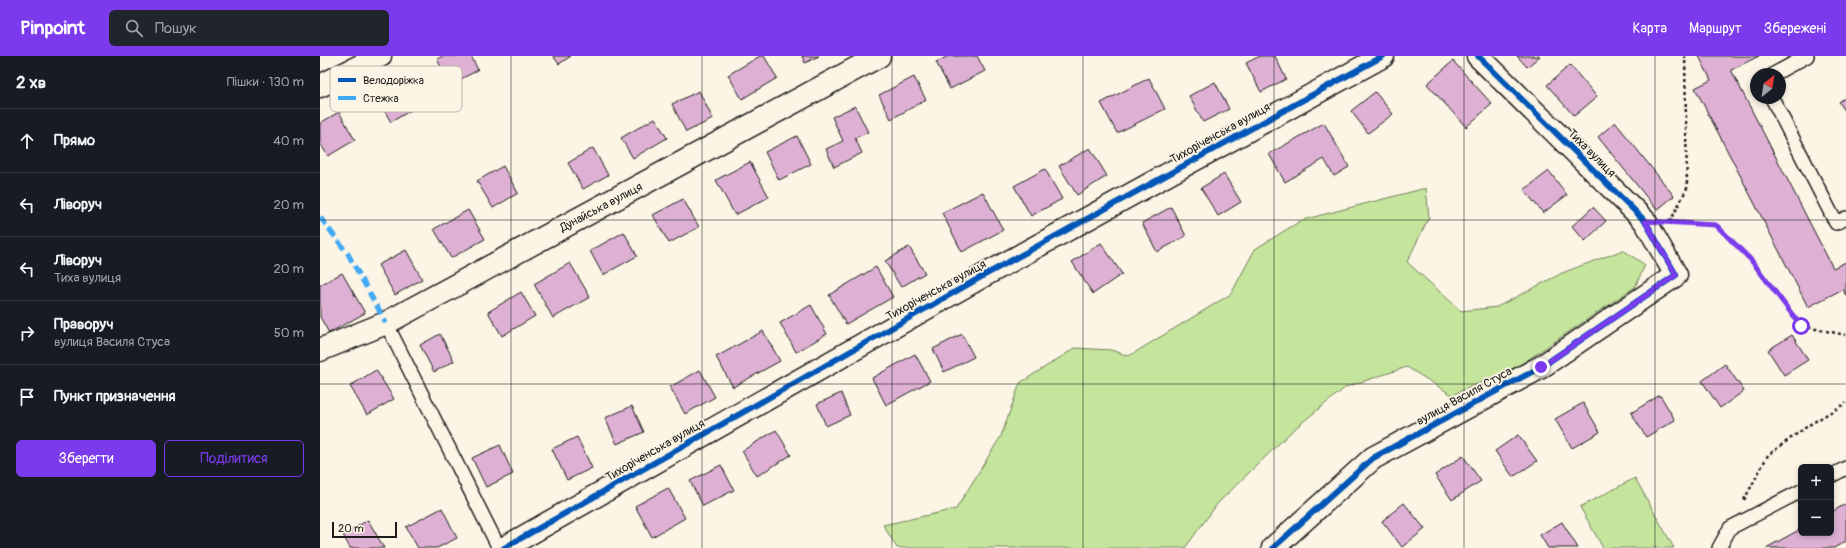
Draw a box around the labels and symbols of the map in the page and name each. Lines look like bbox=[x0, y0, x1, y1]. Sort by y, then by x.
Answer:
legend bbox=[330, 66, 462, 112]
north arrow bbox=[1750, 68, 1786, 104]
text: Велодоріжка bbox=[363, 74, 424, 87]
text: Стежка bbox=[363, 92, 399, 105]
street label: Тихоріченська вулиця bbox=[1168, 100, 1273, 167]
street label: Тиха вулиця bbox=[1564, 126, 1619, 181]
street label: Дунайська вулиця bbox=[556, 179, 645, 236]
street label: Тихоріченська вулиця bbox=[884, 257, 989, 324]
route start bbox=[1792, 317, 1810, 335]
route end bbox=[1532, 358, 1550, 376]
street label: вулиця Василя Стуса bbox=[1414, 364, 1515, 429]
street label: Тихоріченська вулиця bbox=[603, 416, 708, 485]
scale bar bbox=[332, 520, 397, 539]

